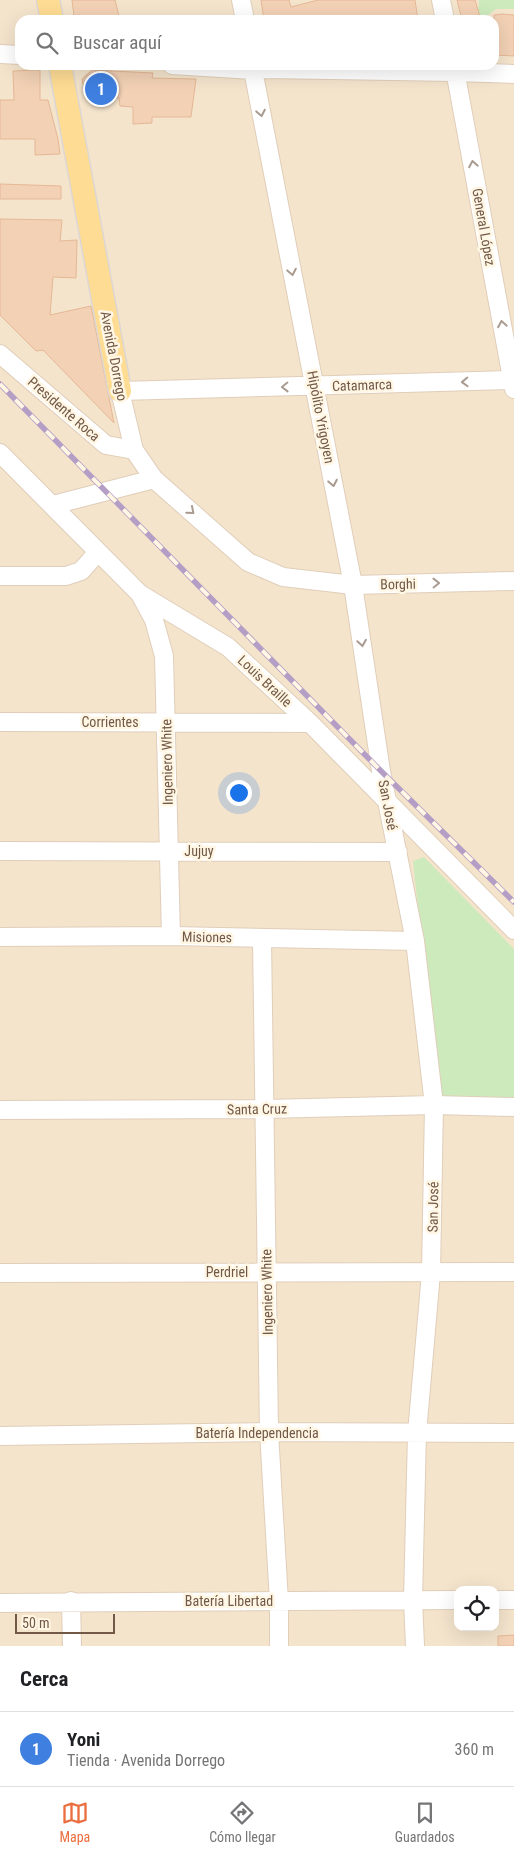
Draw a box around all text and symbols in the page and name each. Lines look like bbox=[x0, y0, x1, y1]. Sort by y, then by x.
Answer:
search box bbox=[15, 15, 499, 70]
icon: search bbox=[33, 29, 61, 57]
text: Buscar aquí bbox=[73, 31, 162, 54]
pin: 1 bbox=[85, 70, 117, 108]
one-way arrow bbox=[256, 108, 266, 117]
one-way arrow bbox=[468, 160, 478, 168]
street label: General López bbox=[469, 187, 499, 267]
one-way arrow bbox=[287, 268, 297, 277]
street label: Avenida Dorrego bbox=[97, 310, 131, 402]
one-way arrow bbox=[497, 319, 508, 328]
street label: Hipólito Yrigoyen bbox=[304, 369, 338, 465]
street label: Presidente Roca bbox=[25, 373, 103, 445]
street label: Catamarca bbox=[332, 376, 392, 394]
one-way arrow bbox=[461, 376, 469, 387]
one-way arrow bbox=[281, 382, 289, 392]
one-way arrow bbox=[328, 479, 338, 488]
one-way arrow bbox=[185, 506, 194, 515]
street label: Borghi bbox=[380, 576, 416, 592]
one-way arrow bbox=[433, 578, 441, 588]
one-way arrow bbox=[356, 639, 366, 648]
street label: Louis Braille bbox=[235, 652, 296, 710]
street label: Corrientes bbox=[81, 714, 139, 730]
street label: Ingeniero White bbox=[158, 718, 176, 805]
street label: San José bbox=[375, 779, 401, 832]
your location bbox=[226, 780, 252, 806]
street label: Jujuy bbox=[184, 843, 214, 859]
street label: Misiones bbox=[182, 929, 232, 945]
street label: Santa Cruz bbox=[227, 1100, 287, 1118]
street label: San José bbox=[425, 1181, 441, 1232]
street label: Ingeniero White bbox=[258, 1248, 276, 1335]
street label: Perdriel bbox=[206, 1264, 248, 1280]
street label: Batería Independencia bbox=[195, 1425, 319, 1441]
map controls bbox=[454, 1586, 499, 1631]
button: locate bbox=[454, 1586, 499, 1631]
street label: Batería Libertad bbox=[185, 1593, 273, 1609]
scale bar bbox=[15, 1611, 115, 1634]
text: 50 m bbox=[22, 1615, 50, 1631]
text: Cerca bbox=[20, 1667, 68, 1691]
text: Yoni bbox=[67, 1728, 100, 1751]
text: 1 bbox=[32, 1740, 40, 1759]
text: 360 m bbox=[455, 1740, 494, 1759]
text: Tienda · Avenida Dorrego bbox=[67, 1751, 225, 1770]
tab: Mapa bbox=[59, 1799, 90, 1845]
tab: Cómo llegar bbox=[209, 1799, 276, 1845]
tab: Guardados bbox=[395, 1799, 455, 1845]

